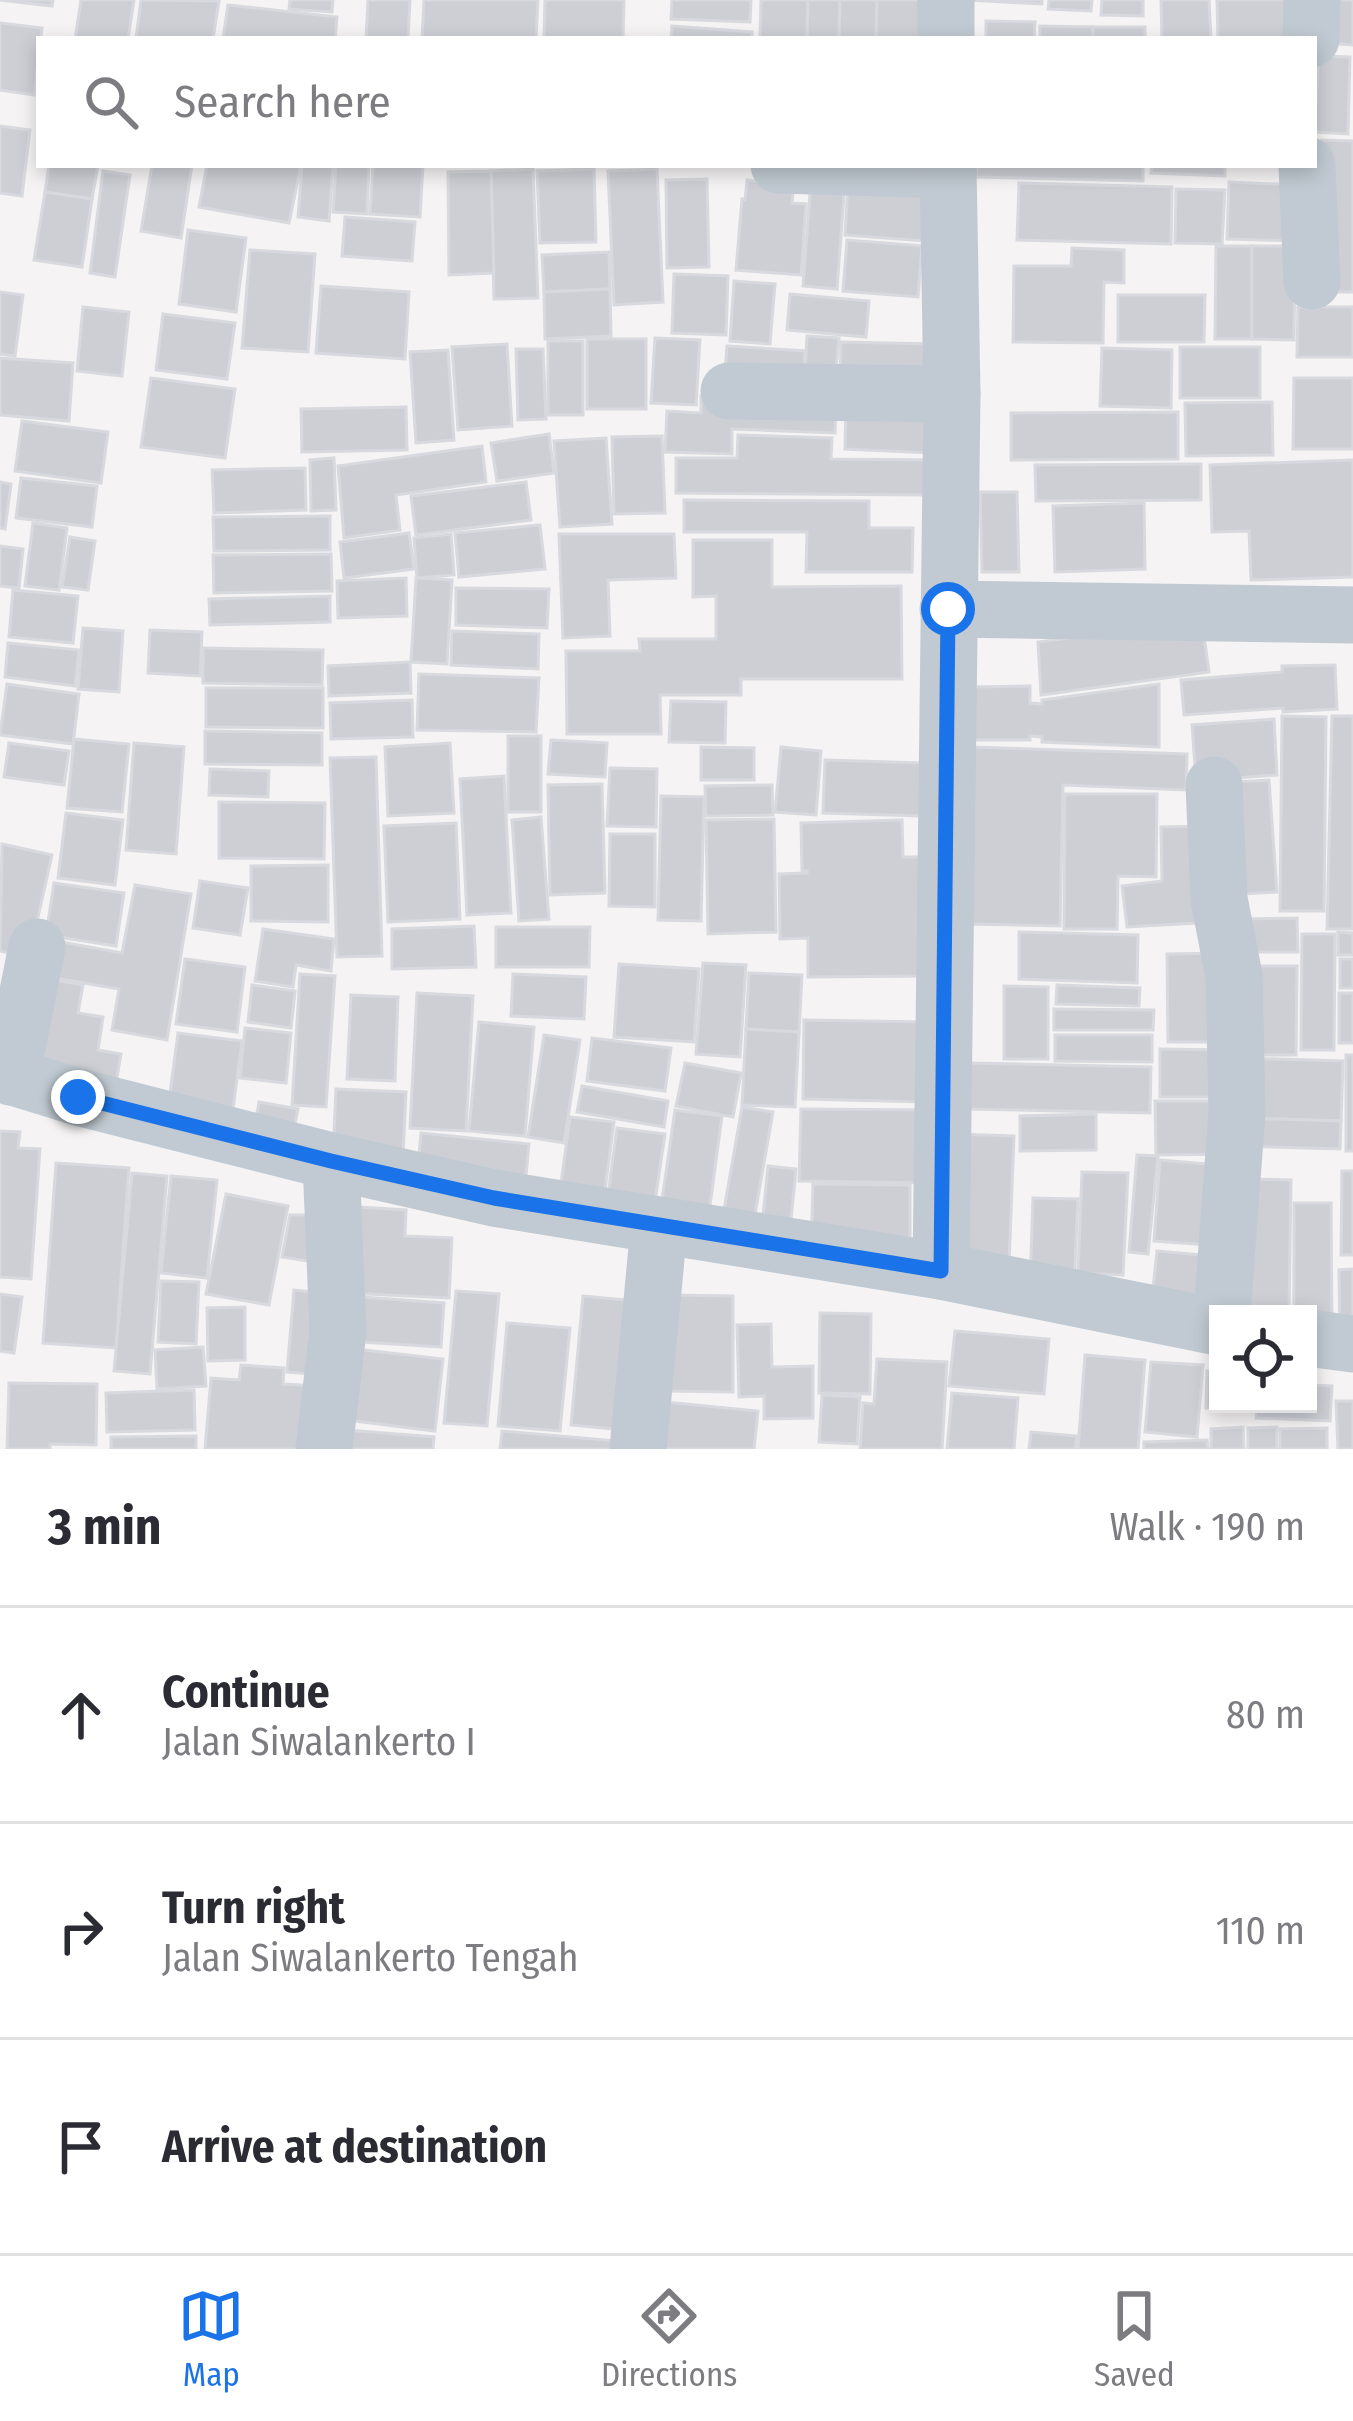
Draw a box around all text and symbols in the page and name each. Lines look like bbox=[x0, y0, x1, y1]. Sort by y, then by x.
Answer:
search box bbox=[36, 36, 1317, 168]
icon: search bbox=[78, 69, 144, 135]
text: Search here bbox=[174, 75, 391, 129]
route start bbox=[921, 582, 975, 636]
route end bbox=[51, 1070, 105, 1124]
map controls bbox=[1209, 1305, 1317, 1413]
button: locate bbox=[1209, 1305, 1317, 1413]
text: 3 min bbox=[48, 1496, 162, 1558]
text: Walk · 190 m bbox=[1110, 1504, 1305, 1550]
text: Continue bbox=[162, 1665, 330, 1719]
icon: ahead bbox=[48, 1682, 114, 1748]
text: 80 m bbox=[1226, 1692, 1305, 1738]
text: Jalan Siwalankerto I bbox=[162, 1719, 476, 1765]
text: Turn right bbox=[162, 1881, 345, 1935]
icon: right bbox=[48, 1898, 114, 1964]
text: 110 m bbox=[1216, 1908, 1305, 1954]
text: Jalan Siwalankerto Tengah bbox=[162, 1935, 579, 1981]
icon: arrive bbox=[48, 2114, 114, 2180]
text: Arrive at destination bbox=[162, 2120, 547, 2174]
tab: Map bbox=[178, 2283, 244, 2395]
tab: Directions bbox=[601, 2283, 737, 2395]
tab: Saved bbox=[1094, 2283, 1175, 2395]

